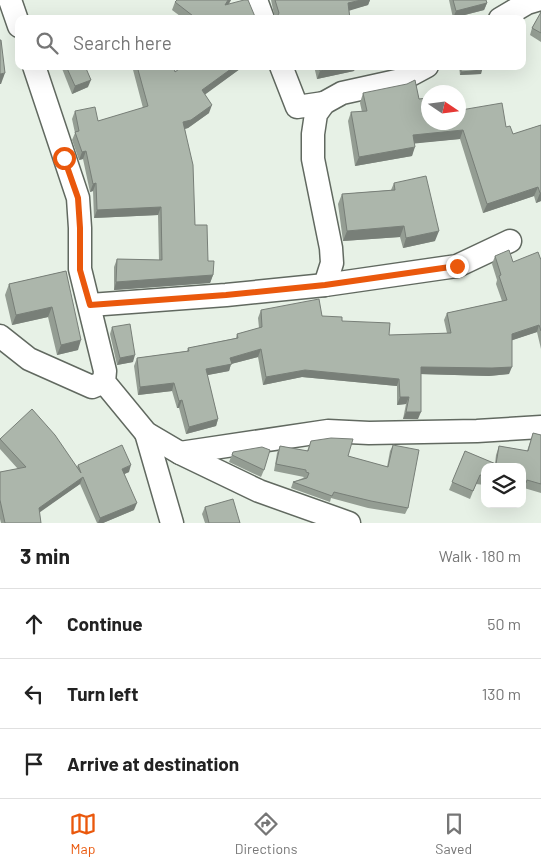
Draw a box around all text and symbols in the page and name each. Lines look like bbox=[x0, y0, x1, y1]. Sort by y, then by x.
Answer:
search box bbox=[15, 15, 526, 70]
icon: search bbox=[33, 29, 61, 57]
text: Search here bbox=[73, 31, 172, 54]
north arrow bbox=[421, 85, 466, 130]
route start bbox=[53, 147, 76, 170]
route end bbox=[446, 255, 469, 278]
map controls bbox=[481, 463, 526, 508]
button: layers bbox=[481, 463, 526, 508]
text: 3 min bbox=[20, 543, 70, 568]
text: Walk · 180 m bbox=[439, 546, 521, 565]
icon: ahead bbox=[20, 610, 48, 638]
text: Continue bbox=[67, 612, 143, 635]
text: 50 m bbox=[487, 614, 521, 633]
icon: left bbox=[20, 680, 48, 708]
text: Turn left bbox=[67, 682, 138, 705]
text: 130 m bbox=[482, 684, 521, 703]
icon: arrive bbox=[20, 750, 48, 778]
text: Arrive at destination bbox=[67, 752, 239, 775]
tab: Map bbox=[69, 810, 97, 857]
tab: Directions bbox=[235, 810, 297, 857]
tab: Saved bbox=[435, 810, 472, 857]

